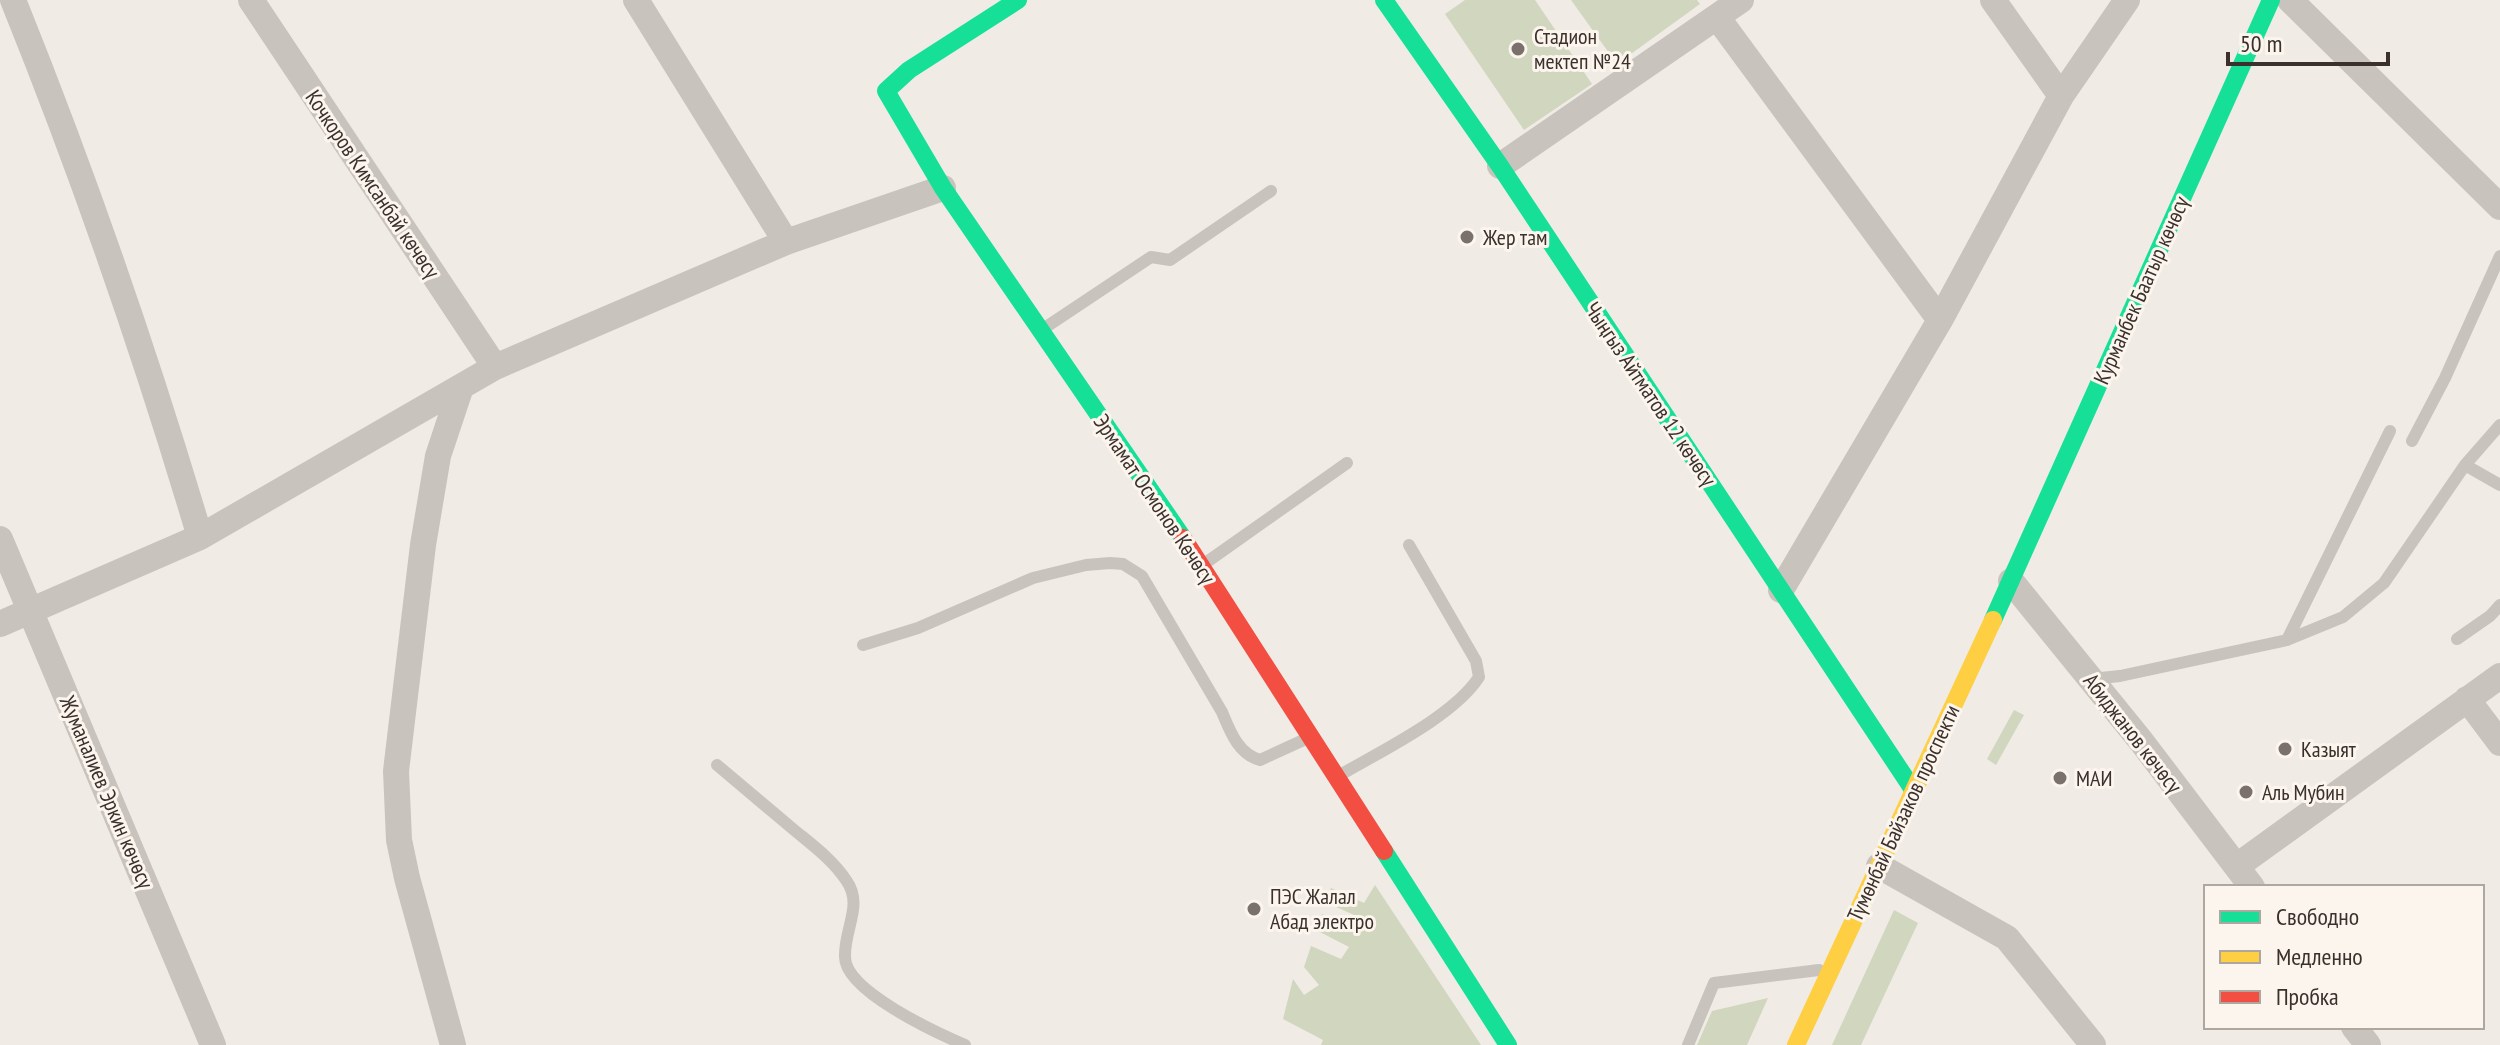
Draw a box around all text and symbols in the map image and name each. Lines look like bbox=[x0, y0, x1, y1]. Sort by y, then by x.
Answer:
scale bar bbox=[2228, 16, 2388, 66]
place label: Стадион мектеп №24 bbox=[1534, 22, 1631, 75]
text: 50 m bbox=[2240, 28, 2282, 59]
marker: Стадион мектеп №24 bbox=[1509, 40, 1527, 58]
street label: Кочкоров Кимсанбай көчөсү bbox=[299, 84, 447, 284]
street label: Курманбек Баатыр көчөсү bbox=[2087, 191, 2195, 388]
place label: Жер там bbox=[1482, 223, 1547, 251]
marker: Жер там bbox=[1458, 228, 1476, 246]
street label: Чыңгыз Айтматов 12 көчөсү bbox=[1579, 296, 1723, 492]
street label: Эрмамат Осмонов Көчөсү bbox=[1088, 409, 1222, 590]
street label: Абиджанов көчөсү bbox=[2077, 667, 2189, 799]
street label: Жуманалиев Эркин көчөсү bbox=[53, 690, 160, 893]
street label: Түмөнбай Байзаков проспекти bbox=[1841, 700, 1965, 926]
place label: Казыят bbox=[2301, 735, 2357, 763]
marker: Казыят bbox=[2276, 740, 2294, 758]
place label: МАИ bbox=[2076, 764, 2112, 792]
marker: МАИ bbox=[2051, 769, 2069, 787]
place label: Аль Мубин bbox=[2262, 778, 2345, 806]
marker: Аль Мубин bbox=[2237, 783, 2255, 801]
place label: ПЭС Жалал Абад электро bbox=[1270, 882, 1374, 935]
legend bbox=[2204, 885, 2484, 1029]
marker: ПЭС Жалал Абад электро bbox=[1245, 900, 1263, 918]
text: Свободно bbox=[2276, 901, 2359, 932]
text: Медленно bbox=[2276, 941, 2363, 972]
text: Пробка bbox=[2276, 981, 2339, 1012]

